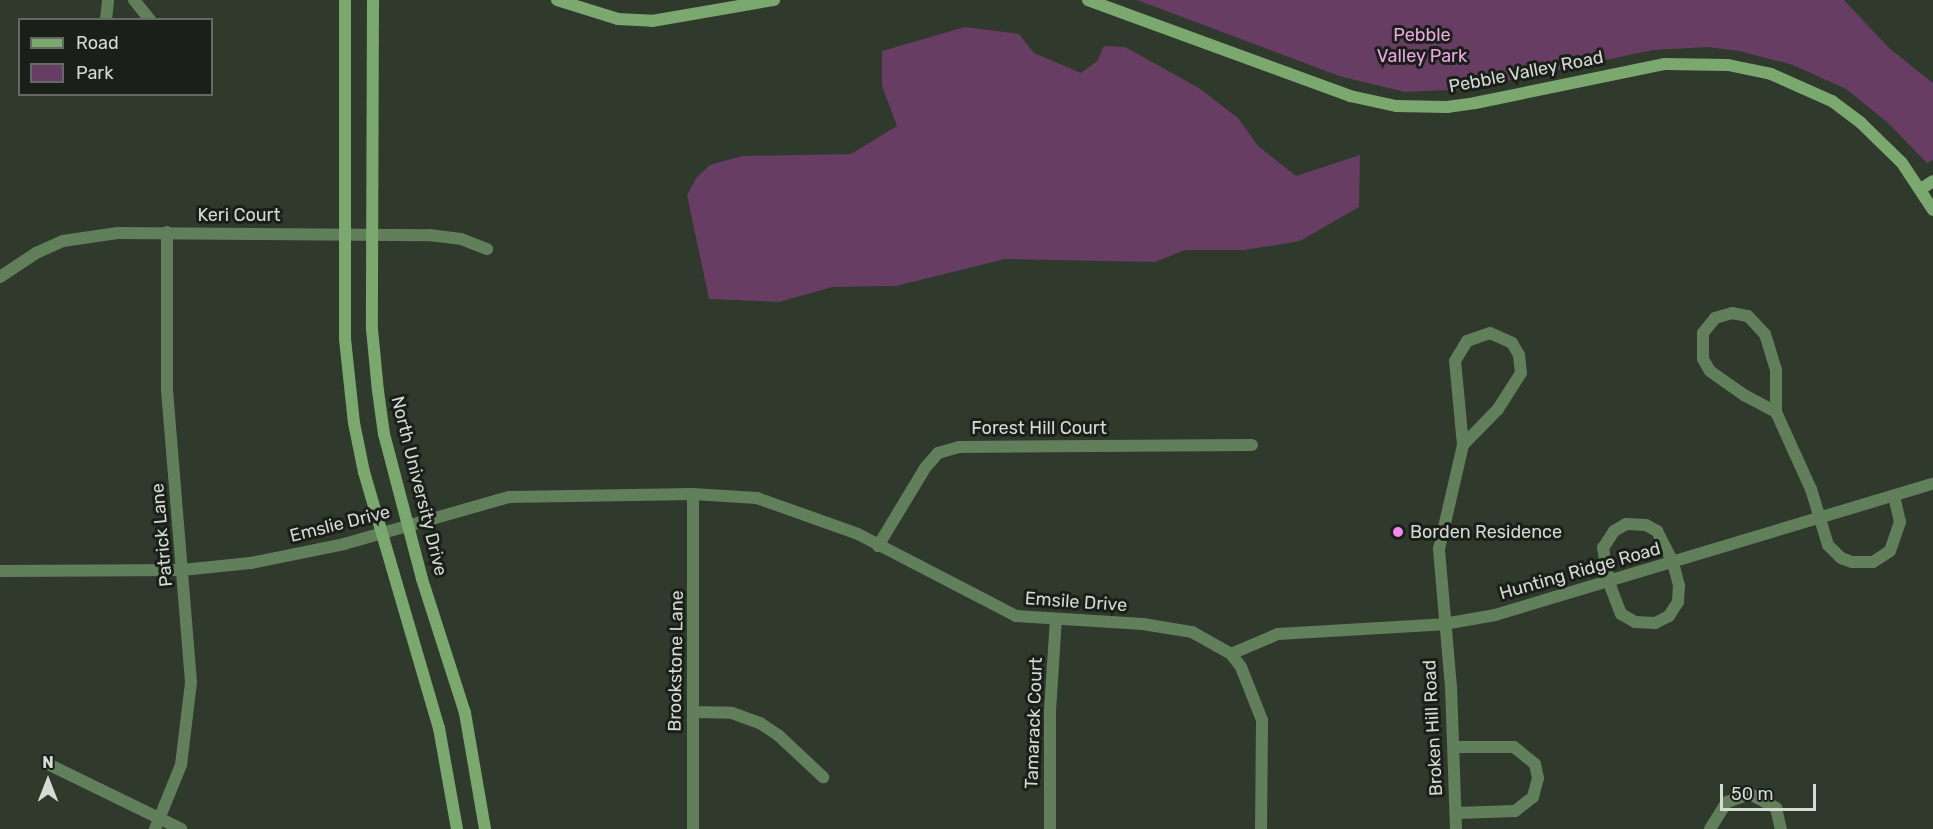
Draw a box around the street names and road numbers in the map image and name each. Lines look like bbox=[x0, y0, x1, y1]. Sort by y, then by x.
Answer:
street label: Pebble Valley Road bbox=[1446, 46, 1606, 98]
street label: Keri Court bbox=[197, 204, 281, 226]
street label: North University Drive bbox=[386, 394, 452, 578]
street label: Forest Hill Court bbox=[971, 417, 1107, 439]
street label: Patrick Lane bbox=[147, 482, 177, 588]
street label: Emslie Drive bbox=[288, 501, 392, 547]
street label: Hunting Ridge Road bbox=[1497, 538, 1663, 604]
street label: Emsile Drive bbox=[1024, 588, 1128, 616]
street label: Brookstone Lane bbox=[664, 590, 688, 732]
street label: Tamarack Court bbox=[1021, 657, 1047, 789]
street label: Broken Hill Road bbox=[1419, 659, 1447, 797]

